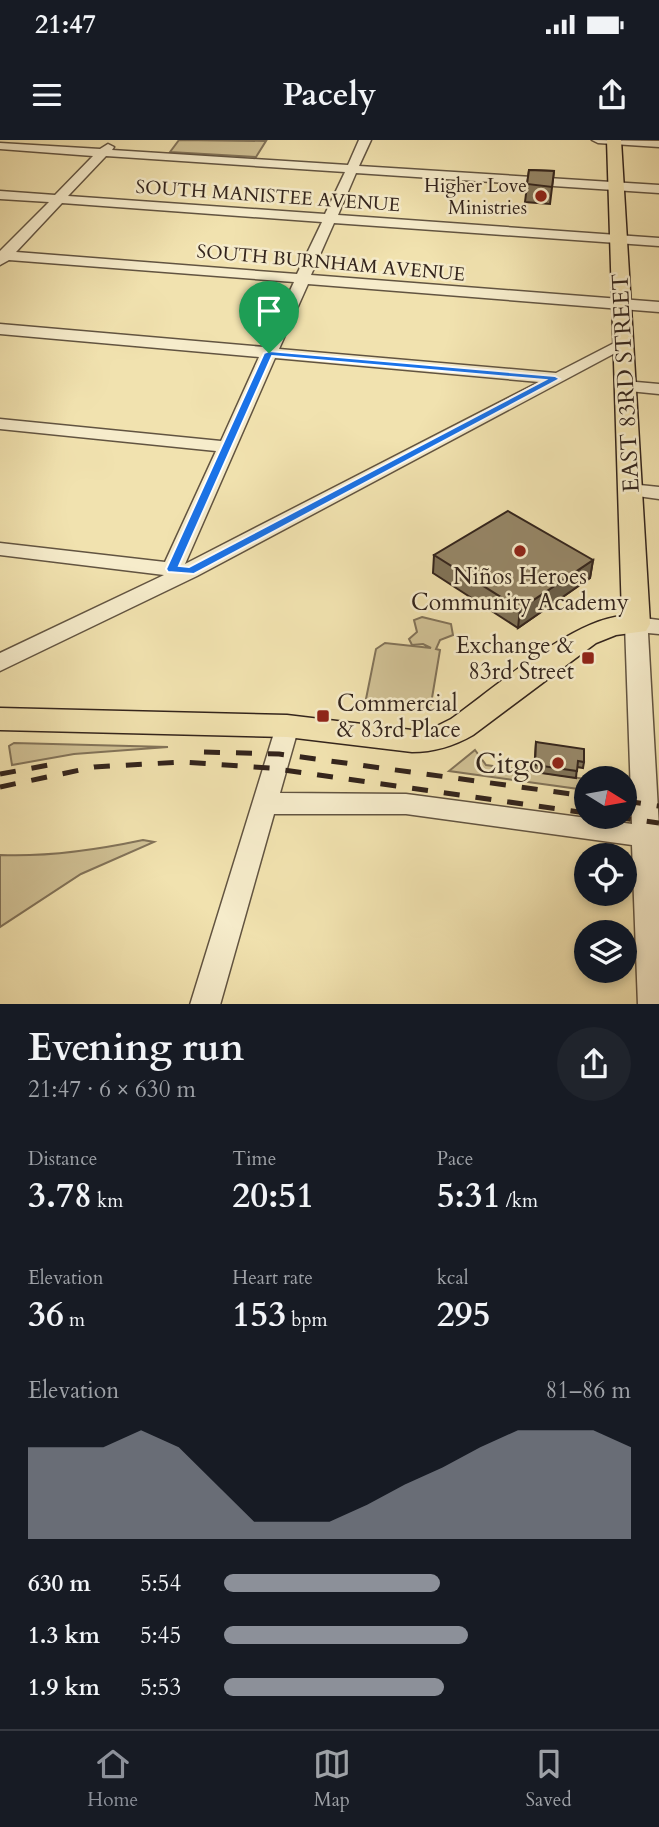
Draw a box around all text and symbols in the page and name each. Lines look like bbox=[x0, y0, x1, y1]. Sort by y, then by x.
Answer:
text: 21:47 bbox=[35, 7, 96, 42]
text: Pacely bbox=[283, 73, 376, 117]
icon: menu bbox=[28, 76, 66, 114]
icon: share bbox=[593, 76, 631, 114]
place label: Higher Love Ministries bbox=[424, 173, 527, 221]
street label: SOUTH MANISTEE AVENUE bbox=[135, 174, 401, 218]
marker: Higher Love Ministries bbox=[533, 188, 549, 204]
street label: SOUTH BURNHAM AVENUE bbox=[196, 238, 466, 288]
street label: EAST 83RD STREET bbox=[604, 273, 647, 493]
pin bbox=[239, 281, 299, 353]
icon: arrive bbox=[250, 292, 288, 330]
marker: Niños Heroes Community Academy bbox=[512, 543, 528, 559]
place label: Niños Heroes Community Academy bbox=[411, 561, 629, 618]
place label: Exchange & 83rd Street bbox=[456, 630, 574, 687]
marker: Exchange & 83rd Street bbox=[580, 650, 596, 666]
place label: Commercial & 83rd Place bbox=[337, 688, 461, 745]
marker: Commercial & 83rd Place bbox=[315, 708, 331, 724]
place label: Citgo bbox=[475, 745, 544, 783]
marker: Citgo bbox=[550, 755, 566, 771]
north arrow bbox=[574, 766, 637, 830]
map controls bbox=[574, 766, 637, 983]
button: locate bbox=[574, 843, 637, 906]
button: layers bbox=[574, 920, 637, 983]
text: Evening run bbox=[28, 1022, 244, 1074]
button: share bbox=[557, 1027, 631, 1101]
text: 21:47 · 6 × 630 m bbox=[28, 1074, 196, 1105]
text: Distance bbox=[28, 1146, 97, 1172]
text: Time bbox=[232, 1146, 276, 1172]
text: Pace bbox=[437, 1146, 473, 1172]
text: 3.78 bbox=[28, 1172, 92, 1220]
text: 20:51 bbox=[232, 1172, 314, 1220]
text: 5:31 bbox=[437, 1172, 501, 1220]
text: km bbox=[92, 1188, 123, 1214]
text: /km bbox=[501, 1188, 538, 1214]
text: Elevation bbox=[28, 1265, 103, 1291]
text: Heart rate bbox=[232, 1265, 313, 1291]
text: kcal bbox=[437, 1265, 469, 1291]
text: 36 bbox=[28, 1291, 64, 1339]
text: 153 bbox=[232, 1291, 286, 1339]
text: 295 bbox=[437, 1291, 490, 1339]
text: m bbox=[64, 1307, 85, 1333]
text: bpm bbox=[286, 1307, 328, 1333]
text: Elevation bbox=[28, 1375, 119, 1406]
text: 81–86 m bbox=[546, 1375, 631, 1406]
text: 630 m bbox=[28, 1568, 91, 1599]
text: 5:54 bbox=[140, 1568, 181, 1599]
text: 1.3 km bbox=[28, 1620, 100, 1651]
text: 5:45 bbox=[140, 1620, 181, 1651]
text: 1.9 km bbox=[28, 1672, 100, 1703]
text: 5:53 bbox=[140, 1672, 181, 1703]
tab: Home bbox=[87, 1745, 138, 1813]
tab: Map bbox=[313, 1745, 351, 1813]
tab: Saved bbox=[526, 1745, 572, 1813]

